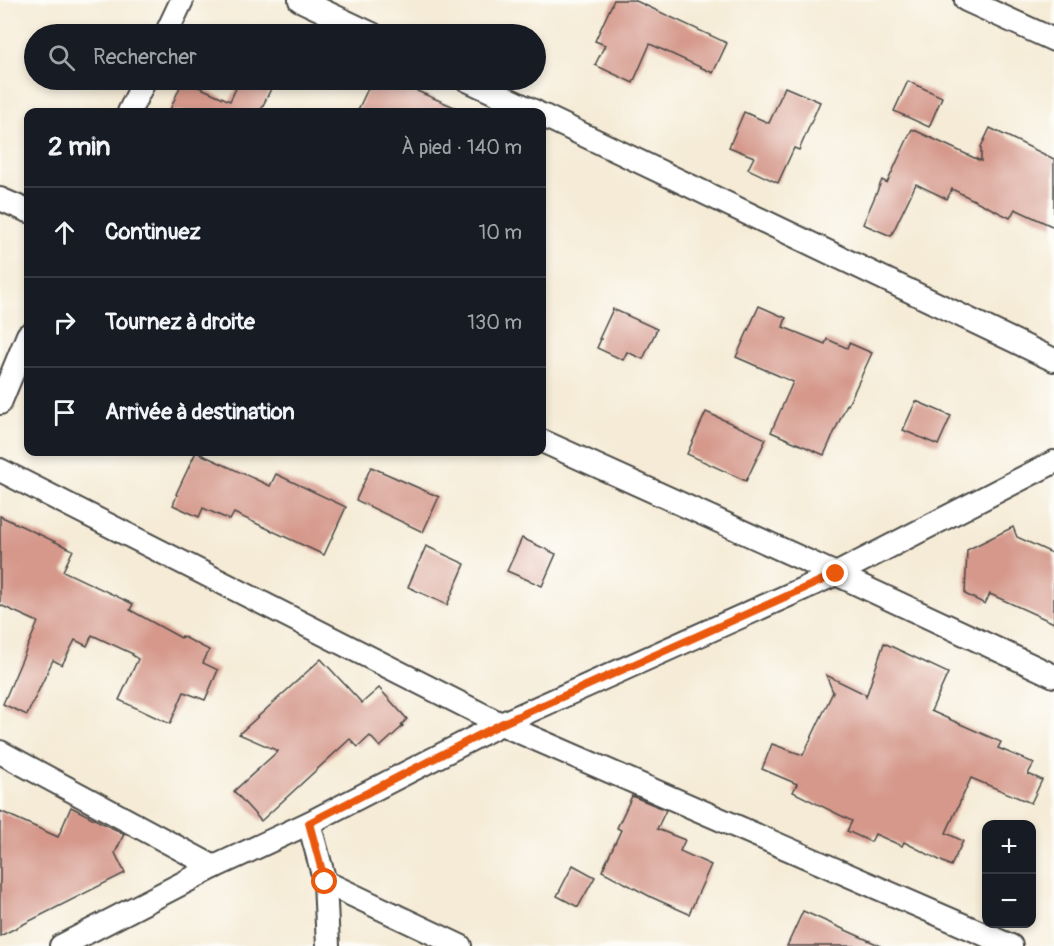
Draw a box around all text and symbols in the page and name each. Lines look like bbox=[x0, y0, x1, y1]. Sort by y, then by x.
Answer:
search box bbox=[24, 24, 546, 90]
icon: search bbox=[45, 41, 78, 74]
text: Rechercher bbox=[93, 43, 197, 71]
text: 2 min bbox=[48, 131, 110, 163]
text: À pied · 140 m bbox=[401, 135, 522, 160]
icon: ahead bbox=[48, 216, 81, 249]
text: Continuez bbox=[105, 218, 201, 246]
text: 10 m bbox=[478, 220, 522, 245]
icon: right bbox=[48, 306, 81, 339]
text: Tournez à droite bbox=[105, 308, 255, 336]
text: 130 m bbox=[467, 310, 522, 335]
icon: arrive bbox=[48, 396, 81, 429]
text: Arrivée à destination bbox=[105, 398, 295, 426]
route end bbox=[822, 560, 848, 586]
map controls bbox=[982, 820, 1036, 928]
button: + bbox=[982, 820, 1036, 874]
route start bbox=[311, 868, 337, 894]
button: − bbox=[982, 874, 1036, 928]

